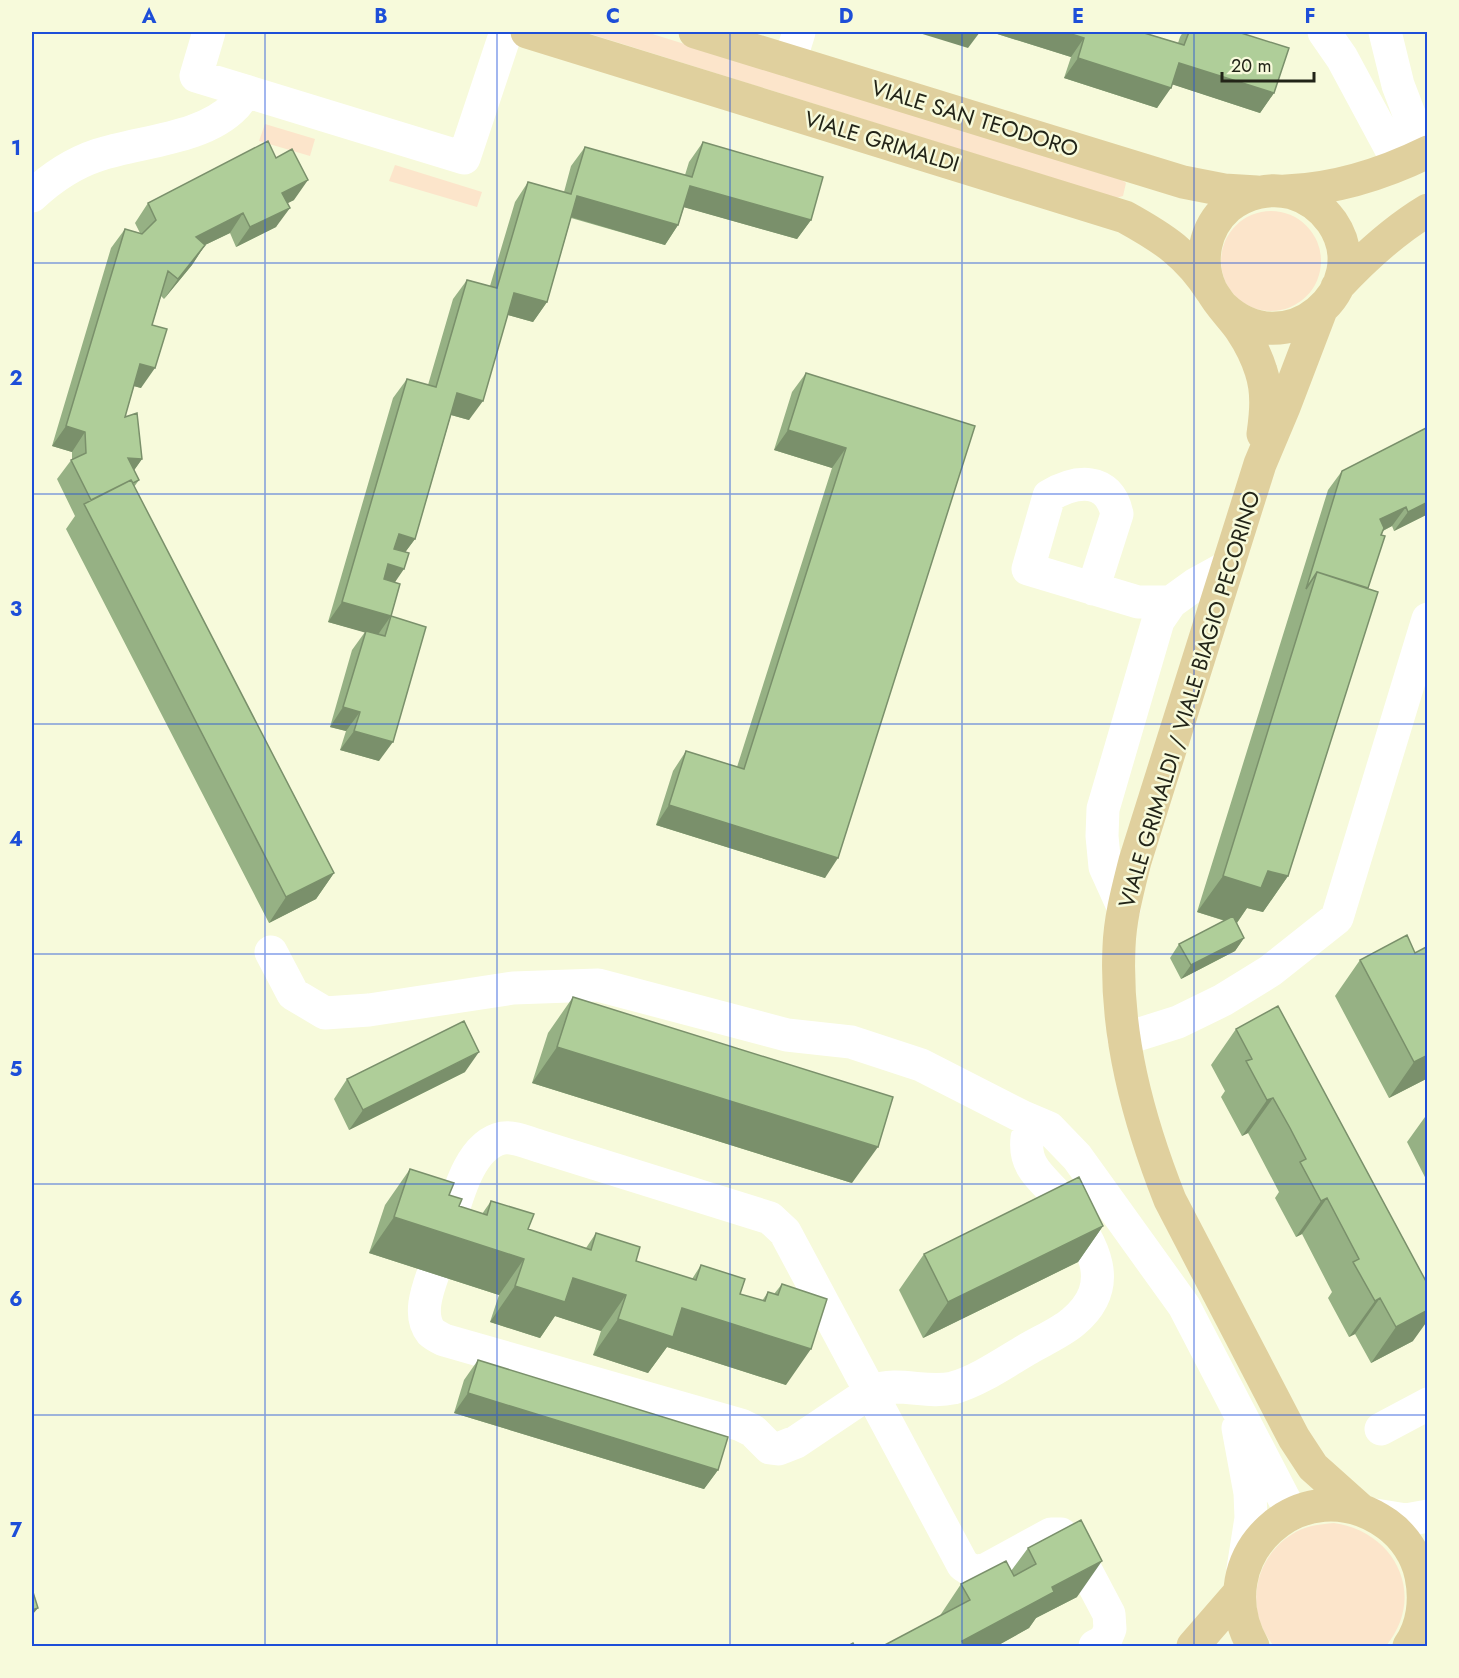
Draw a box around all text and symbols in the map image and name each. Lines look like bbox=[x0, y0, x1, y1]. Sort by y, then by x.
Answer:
text: A bbox=[141, 2, 157, 31]
text: B bbox=[374, 2, 388, 31]
text: C bbox=[606, 2, 620, 31]
text: D bbox=[839, 2, 853, 31]
text: E bbox=[1072, 2, 1084, 31]
text: F bbox=[1304, 2, 1316, 31]
scale bar bbox=[1222, 45, 1314, 83]
text: 20 m bbox=[1231, 53, 1271, 79]
street label: VIALE SAN TEODORO bbox=[868, 71, 1082, 165]
street label: VIALE GRIMALDI bbox=[801, 102, 963, 180]
text: 1 bbox=[11, 134, 21, 163]
text: 2 bbox=[9, 364, 23, 393]
street label: VIALE GRIMALDI / VIALE BIAGIO PECORINO bbox=[1110, 486, 1268, 912]
text: 3 bbox=[10, 595, 22, 624]
text: 4 bbox=[9, 825, 23, 854]
text: 5 bbox=[10, 1055, 23, 1084]
text: 6 bbox=[9, 1285, 23, 1314]
text: 7 bbox=[10, 1516, 23, 1545]

